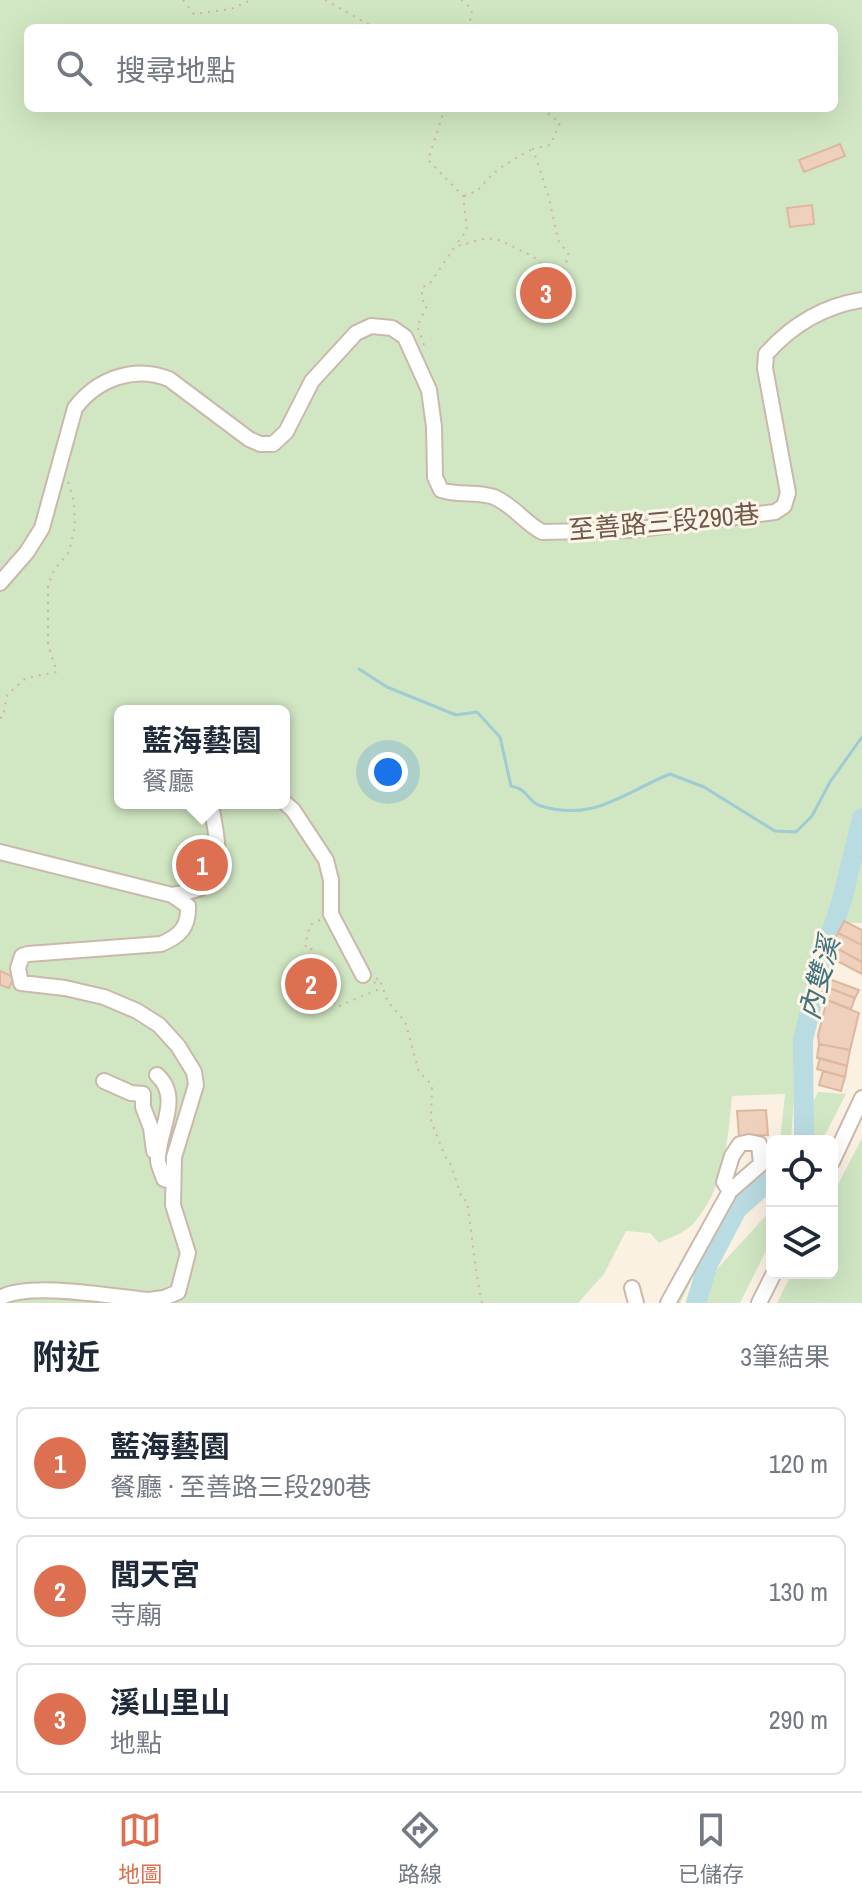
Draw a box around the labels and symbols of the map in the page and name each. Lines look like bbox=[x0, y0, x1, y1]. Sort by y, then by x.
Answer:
pin: 3 bbox=[520, 263, 572, 323]
street label: 至善路三段290巷 bbox=[567, 496, 761, 547]
your location bbox=[368, 752, 408, 792]
pin: 1 bbox=[176, 835, 228, 895]
water label: 內雙溪 bbox=[790, 929, 849, 1023]
pin: 2 bbox=[285, 954, 337, 1014]

